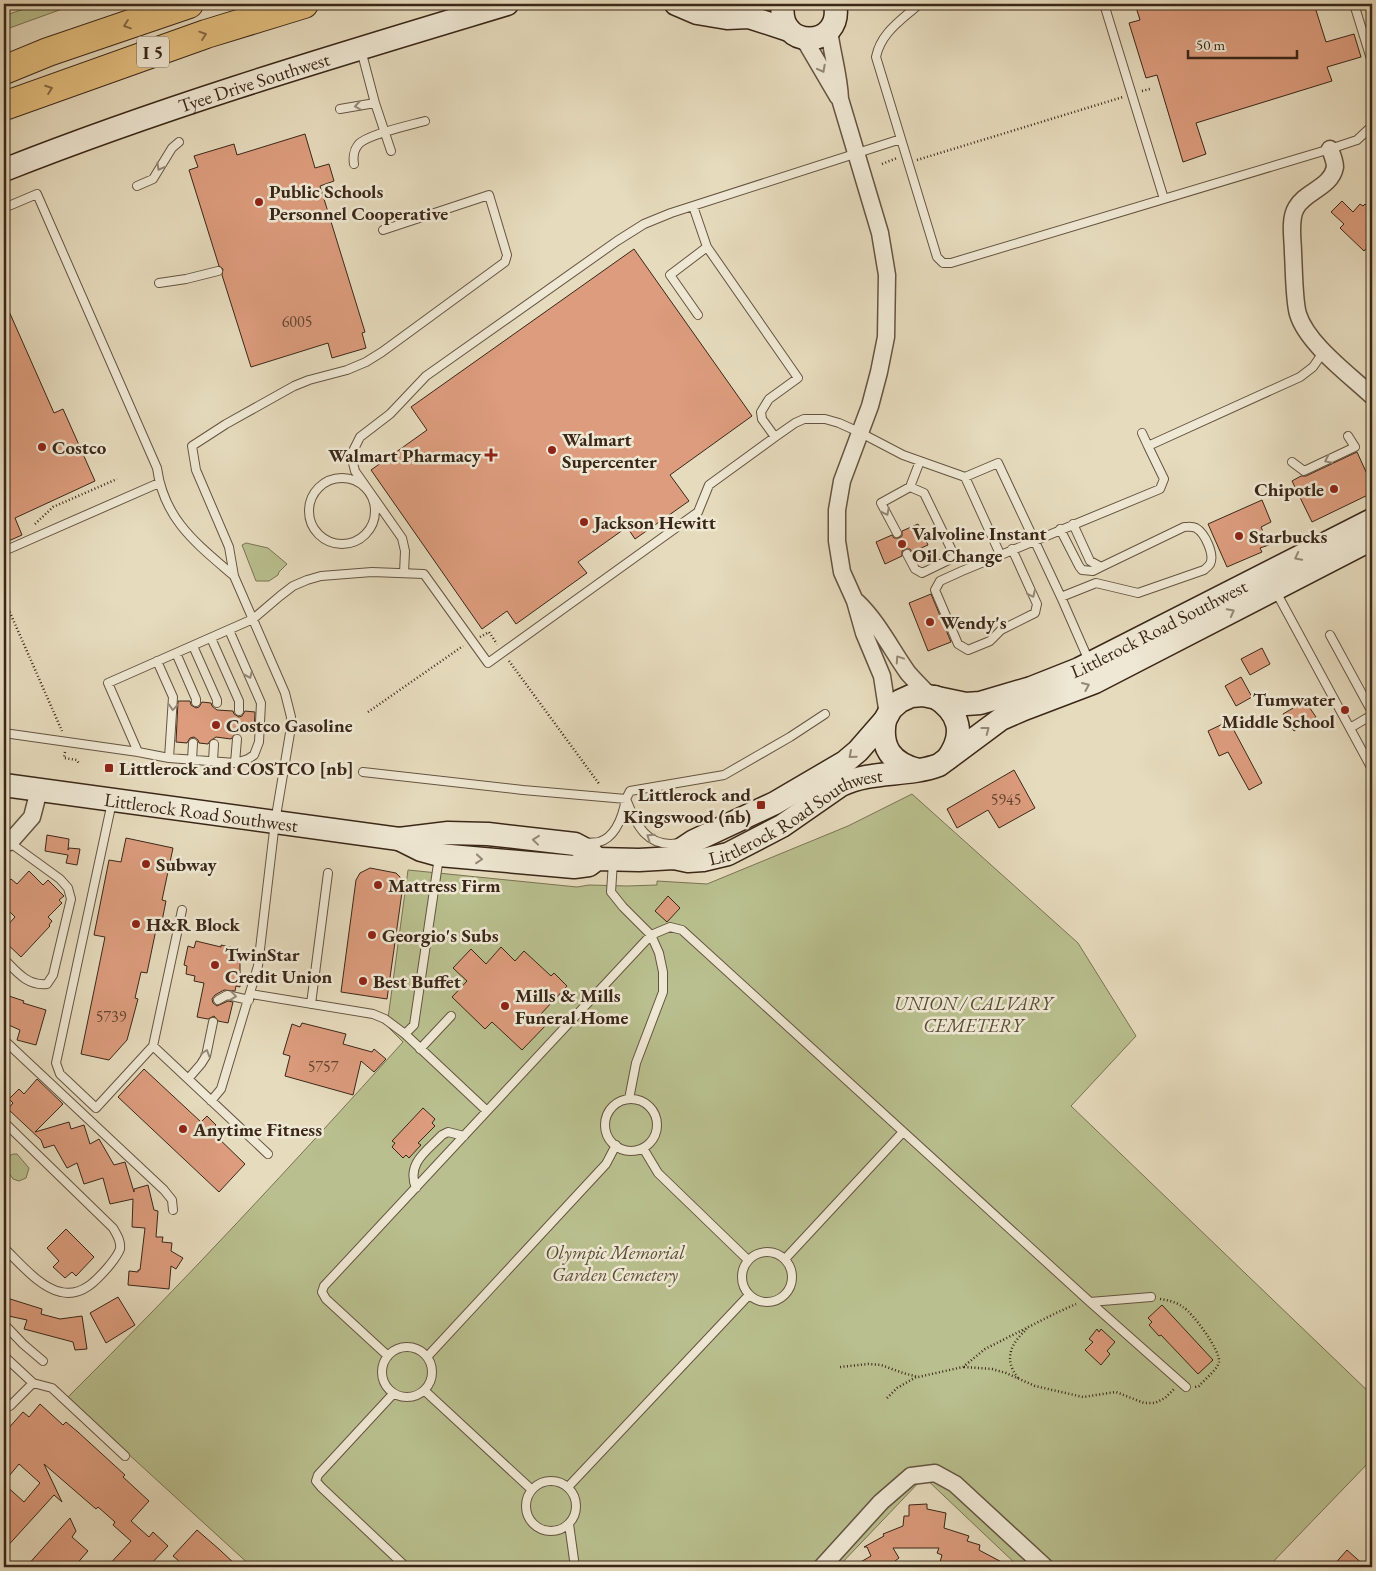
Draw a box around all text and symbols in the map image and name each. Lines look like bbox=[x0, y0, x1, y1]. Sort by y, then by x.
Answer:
one-way arrow bbox=[123, 19, 131, 29]
scale bar bbox=[1188, 28, 1297, 60]
one-way arrow bbox=[198, 31, 206, 41]
text: 50 m bbox=[1196, 35, 1225, 54]
road number: I 5 bbox=[137, 36, 169, 68]
street label: Tyee Drive Southwest bbox=[175, 46, 333, 118]
one-way arrow bbox=[815, 64, 825, 73]
one-way arrow bbox=[45, 85, 53, 95]
one-way arrow bbox=[353, 101, 362, 111]
one-way arrow bbox=[156, 161, 166, 170]
place label: Public Schools Personnel Cooperative bbox=[269, 179, 448, 226]
marker: Public Schools Personnel Cooperative bbox=[253, 196, 265, 208]
house number: 6005 bbox=[282, 311, 312, 332]
place label: Walmart Supercenter bbox=[562, 427, 657, 474]
place label: Costco bbox=[52, 435, 107, 460]
marker: Costco bbox=[36, 441, 48, 453]
place label: Walmart Pharmacy bbox=[328, 443, 482, 468]
marker: Walmart Supercenter bbox=[546, 444, 558, 456]
marker: Walmart Pharmacy bbox=[485, 449, 497, 461]
one-way arrow bbox=[1325, 453, 1334, 463]
place label: Chipotle bbox=[1254, 477, 1324, 502]
marker: Chipotle bbox=[1328, 483, 1340, 495]
one-way arrow bbox=[880, 507, 890, 516]
place label: Jackson Hewitt bbox=[592, 510, 716, 535]
marker: Jackson Hewitt bbox=[578, 516, 590, 528]
place label: Valvoline Instant Oil Change bbox=[912, 521, 1047, 568]
place label: Starbucks bbox=[1249, 524, 1327, 549]
marker: Starbucks bbox=[1233, 530, 1245, 542]
marker: Valvoline Instant Oil Change bbox=[896, 538, 908, 550]
one-way arrow bbox=[1294, 551, 1303, 561]
street label: Littlerock Road Southwest bbox=[1067, 573, 1251, 684]
one-way arrow bbox=[1026, 588, 1036, 597]
one-way arrow bbox=[1225, 608, 1234, 618]
place label: Wendy's bbox=[940, 610, 1007, 635]
marker: Wendy's bbox=[924, 616, 936, 628]
one-way arrow bbox=[896, 655, 905, 664]
one-way arrow bbox=[242, 670, 253, 679]
one-way arrow bbox=[1081, 681, 1090, 692]
place label: Tumwater Middle School bbox=[1222, 687, 1336, 734]
one-way arrow bbox=[167, 703, 178, 711]
marker: Tumwater Middle School bbox=[1339, 704, 1351, 716]
place label: Costco Gasoline bbox=[226, 713, 353, 738]
marker: Costco Gasoline bbox=[210, 719, 222, 731]
one-way arrow bbox=[980, 727, 990, 736]
one-way arrow bbox=[849, 750, 858, 759]
place label: Littlerock and COSTCO [nb] bbox=[119, 756, 354, 781]
marker: Littlerock and COSTCO [nb] bbox=[103, 762, 115, 774]
street label: Littlerock Road Southwest bbox=[706, 762, 884, 871]
place label: Littlerock and Kingswood (nb) bbox=[623, 782, 751, 829]
street label: Littlerock Road Southwest bbox=[103, 786, 300, 838]
house number: 5945 bbox=[991, 789, 1021, 810]
marker: Littlerock and Kingswood (nb) bbox=[755, 799, 767, 811]
one-way arrow bbox=[646, 834, 656, 843]
one-way arrow bbox=[532, 835, 540, 846]
place label: Subway bbox=[156, 852, 218, 877]
one-way arrow bbox=[475, 853, 483, 864]
marker: Subway bbox=[140, 858, 152, 870]
place label: Mattress Firm bbox=[388, 873, 501, 898]
marker: Mattress Firm bbox=[372, 879, 384, 891]
place label: H&R Block bbox=[146, 912, 241, 937]
marker: H&R Block bbox=[130, 918, 142, 930]
place label: Georgio's Subs bbox=[382, 923, 499, 948]
marker: Georgio's Subs bbox=[366, 929, 378, 941]
place label: TwinStar Credit Union bbox=[225, 942, 333, 989]
marker: TwinStar Credit Union bbox=[209, 959, 221, 971]
place label: Best Buffet bbox=[373, 969, 461, 994]
marker: Best Buffet bbox=[357, 975, 369, 987]
place label: Mills & Mills Funeral Home bbox=[515, 983, 628, 1030]
one-way arrow bbox=[228, 991, 237, 1001]
park label: UNION / CALVARY CEMETERY bbox=[894, 991, 1055, 1038]
marker: Mills & Mills Funeral Home bbox=[499, 1000, 511, 1012]
house number: 5739 bbox=[96, 1006, 127, 1027]
one-way arrow bbox=[200, 1049, 210, 1058]
house number: 5757 bbox=[308, 1056, 339, 1077]
place label: Anytime Fitness bbox=[192, 1117, 322, 1142]
marker: Anytime Fitness bbox=[177, 1123, 189, 1135]
park label: Olympic Memorial Garden Cemetery bbox=[545, 1240, 685, 1287]

